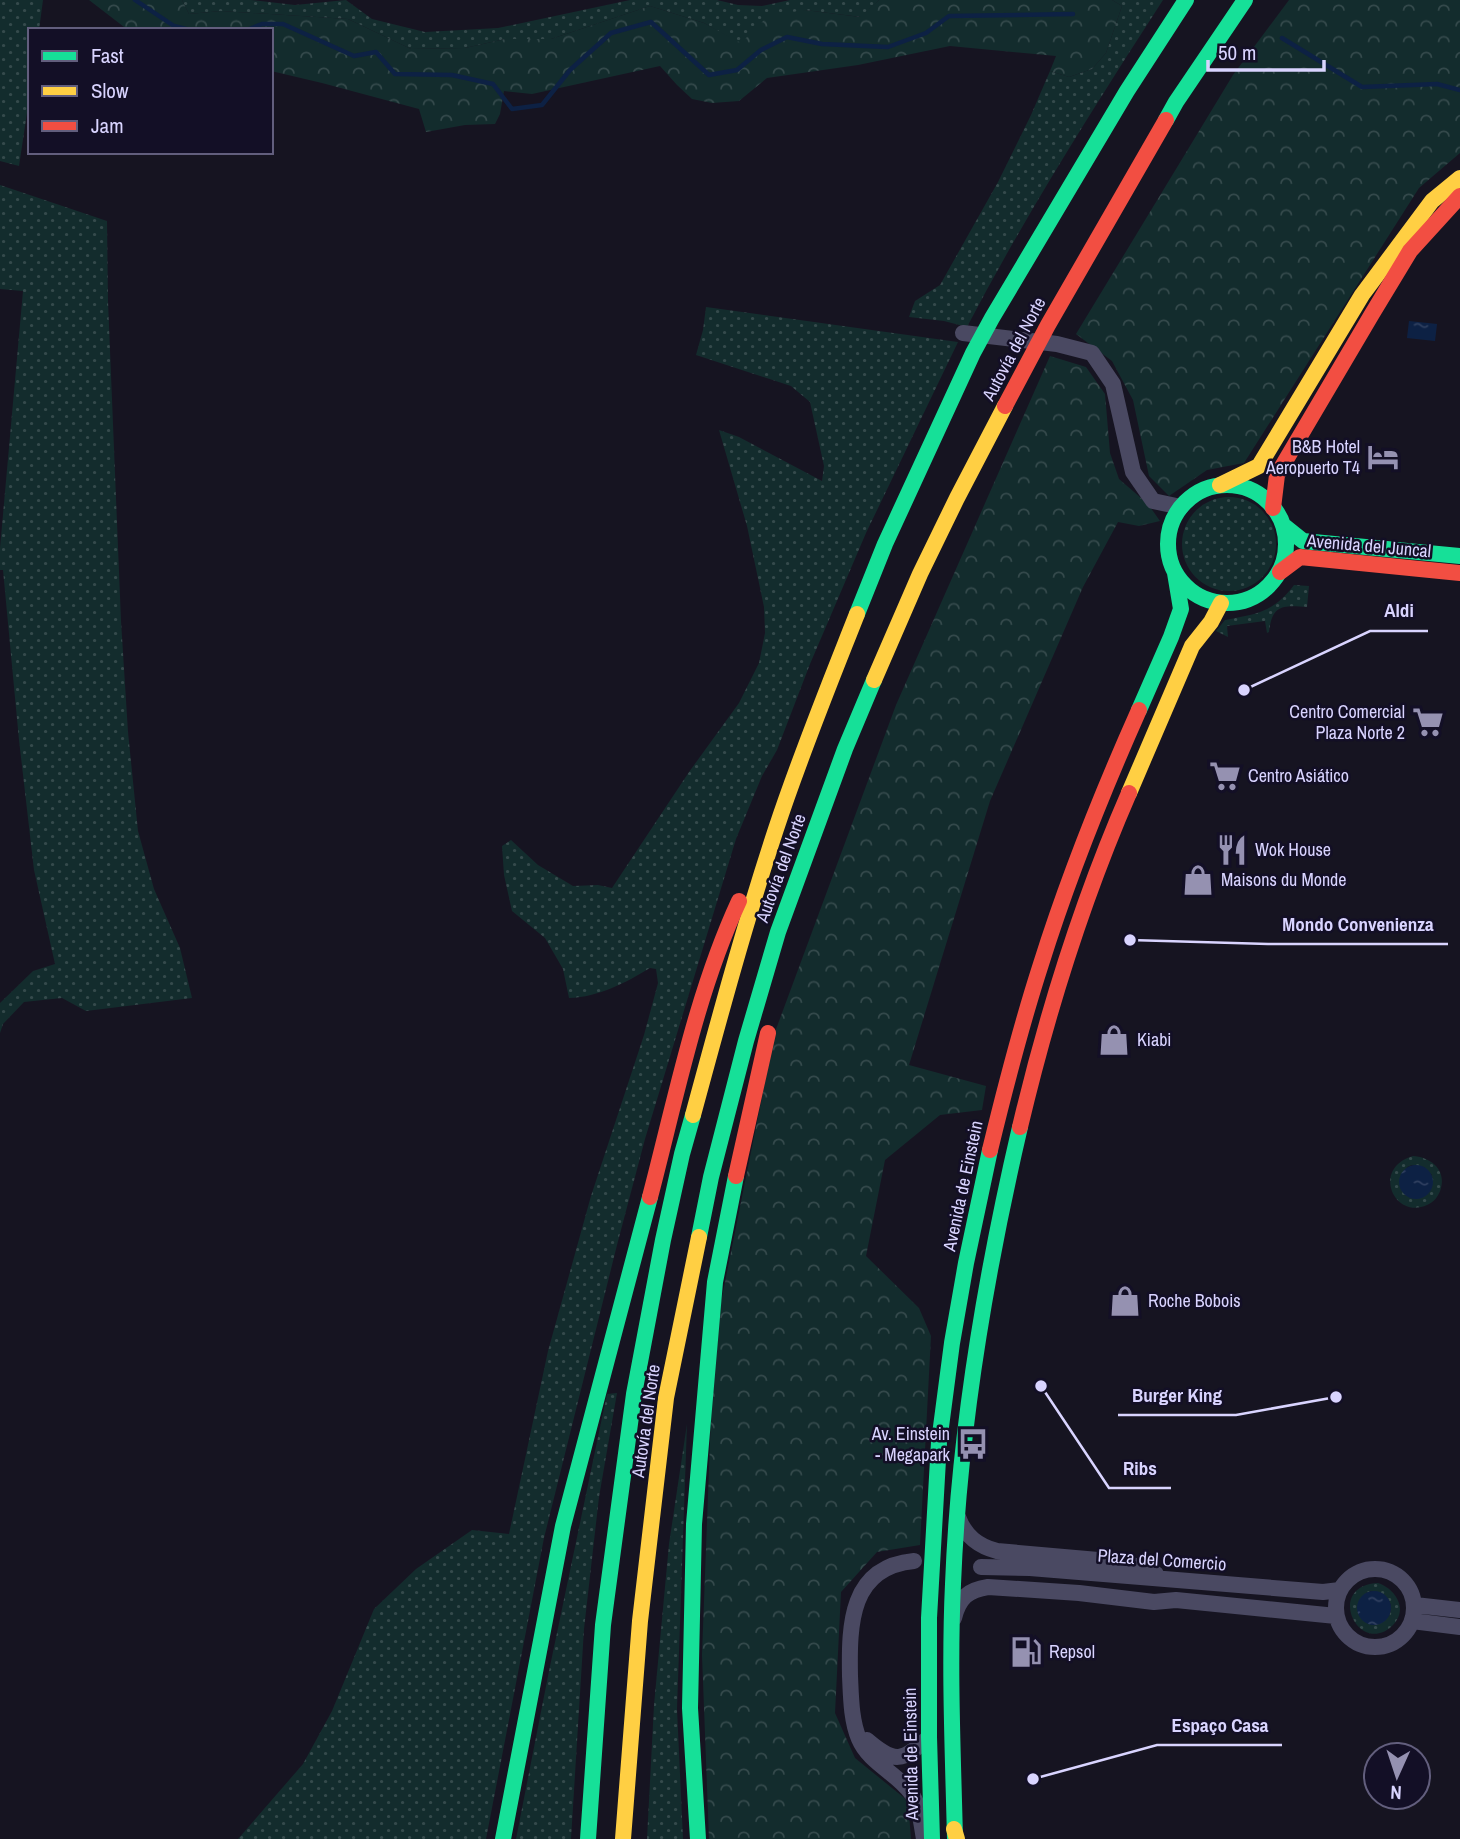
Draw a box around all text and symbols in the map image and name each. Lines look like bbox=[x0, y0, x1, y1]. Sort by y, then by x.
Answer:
legend bbox=[28, 28, 273, 154]
scale bar bbox=[1208, 28, 1324, 72]
text: 50 m bbox=[1218, 38, 1256, 67]
text: Fast bbox=[91, 41, 124, 70]
text: Slow bbox=[91, 76, 129, 105]
text: Jam bbox=[91, 111, 124, 140]
street label: Autovía del Norte bbox=[975, 293, 1051, 406]
place label: B&B Hotel Aeropuerto T4 bbox=[1265, 434, 1360, 480]
hotel icon: B&B Hotel Aeropuerto T4 bbox=[1366, 440, 1400, 474]
street label: Avenida del Juncal bbox=[1305, 528, 1432, 563]
callout: Aldi bbox=[1370, 591, 1428, 631]
text: Aldi bbox=[1384, 597, 1414, 623]
place label: Centro Comercial Plaza Norte 2 bbox=[1289, 699, 1405, 745]
supermarket icon: Centro Comercial Plaza Norte 2 bbox=[1411, 705, 1445, 739]
supermarket icon: Centro Asiático bbox=[1208, 759, 1242, 793]
place label: Centro Asiático bbox=[1248, 763, 1349, 788]
street label: Autovía del Norte bbox=[749, 810, 812, 927]
restaurant icon: Wok House bbox=[1215, 833, 1249, 867]
place label: Wok House bbox=[1255, 837, 1331, 862]
shop icon: Maisons du Monde bbox=[1181, 863, 1215, 897]
place label: Maisons du Monde bbox=[1221, 867, 1347, 892]
callout: Mondo Convenienza bbox=[1268, 904, 1448, 944]
text: Mondo Convenienza bbox=[1282, 911, 1434, 937]
shop icon: Kiabi bbox=[1097, 1023, 1131, 1057]
place label: Kiabi bbox=[1137, 1027, 1171, 1052]
street label: Avenida de Einstein bbox=[936, 1118, 989, 1254]
shop icon: Roche Bobois bbox=[1108, 1284, 1142, 1318]
place label: Roche Bobois bbox=[1148, 1288, 1241, 1313]
street label: Autovía del Norte bbox=[625, 1363, 666, 1480]
callout: Burger King bbox=[1118, 1375, 1236, 1415]
text: Burger King bbox=[1132, 1382, 1222, 1408]
place label: Av. Einstein - Megapark bbox=[871, 1421, 951, 1467]
bus stop icon: Av. Einstein - Megapark bbox=[956, 1427, 990, 1461]
callout: Ribs bbox=[1109, 1448, 1171, 1488]
text: Ribs bbox=[1123, 1455, 1157, 1481]
street label: Plaza del Comercio bbox=[1097, 1543, 1227, 1576]
fuel station icon: Repsol bbox=[1009, 1635, 1043, 1669]
place label: Repsol bbox=[1049, 1639, 1095, 1664]
street label: Avenida de Einstein bbox=[897, 1687, 924, 1822]
callout: Espaço Casa bbox=[1157, 1705, 1282, 1745]
text: Espaço Casa bbox=[1172, 1712, 1269, 1738]
north arrow bbox=[1362, 1741, 1432, 1811]
text: N bbox=[1390, 1780, 1402, 1806]

